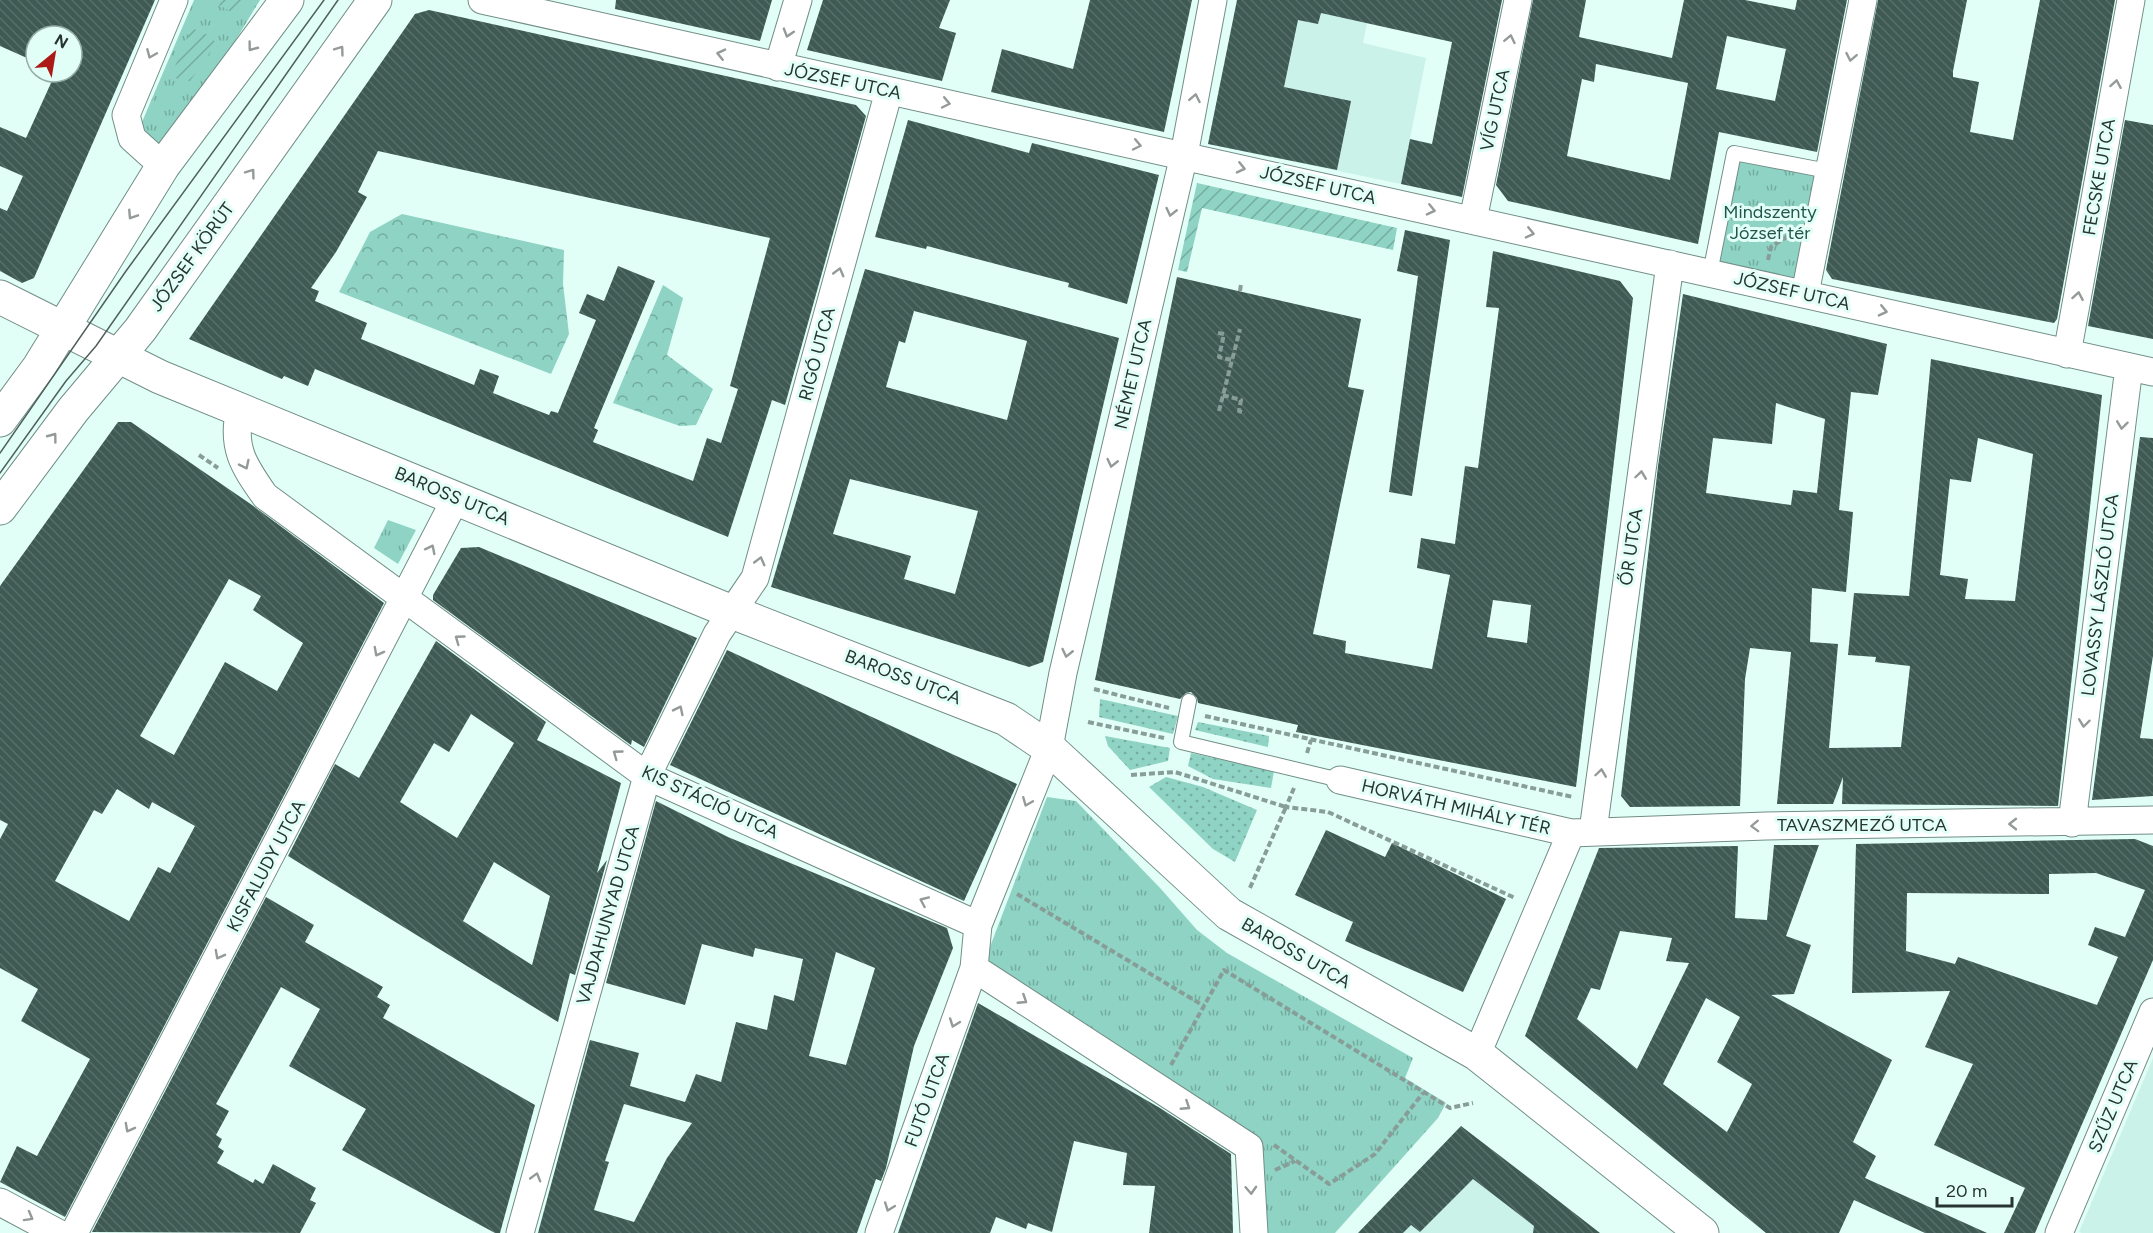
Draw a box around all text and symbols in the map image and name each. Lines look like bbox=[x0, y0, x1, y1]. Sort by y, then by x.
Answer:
north arrow bbox=[24, 24, 84, 84]
one-way arrow bbox=[783, 27, 795, 38]
text: N bbox=[51, 30, 71, 53]
one-way arrow bbox=[1503, 34, 1516, 44]
one-way arrow bbox=[248, 40, 259, 51]
one-way arrow bbox=[333, 45, 344, 56]
one-way arrow bbox=[146, 48, 158, 59]
one-way arrow bbox=[716, 48, 726, 61]
one-way arrow bbox=[1845, 52, 1858, 62]
street label: JÓZSEF UTCA bbox=[783, 58, 903, 104]
street label: VÍG UTCA bbox=[1476, 67, 1514, 153]
one-way arrow bbox=[2109, 79, 2122, 89]
one-way arrow bbox=[1188, 93, 1201, 103]
one-way arrow bbox=[941, 96, 951, 109]
street label: FECSKE UTCA bbox=[2078, 117, 2120, 237]
one-way arrow bbox=[1132, 138, 1142, 151]
one-way arrow bbox=[1236, 161, 1246, 174]
street label: JÓZSEF UTCA bbox=[1258, 161, 1378, 209]
one-way arrow bbox=[244, 169, 255, 180]
street label: JÓZSEF KÖRÚT bbox=[145, 198, 239, 316]
park label: Mindszenty József tér bbox=[1723, 201, 1817, 244]
one-way arrow bbox=[1426, 203, 1436, 216]
one-way arrow bbox=[1165, 207, 1178, 217]
one-way arrow bbox=[127, 209, 139, 219]
one-way arrow bbox=[1525, 225, 1535, 238]
one-way arrow bbox=[832, 267, 845, 277]
street label: JÓZSEF UTCA bbox=[1732, 267, 1852, 315]
one-way arrow bbox=[2071, 291, 2084, 301]
one-way arrow bbox=[1878, 304, 1888, 317]
street label: RIGÓ UTCA bbox=[794, 305, 840, 403]
street label: NÉMET UTCA bbox=[1110, 317, 1156, 431]
one-way arrow bbox=[2116, 420, 2128, 430]
one-way arrow bbox=[45, 432, 56, 443]
one-way arrow bbox=[1106, 458, 1119, 468]
one-way arrow bbox=[238, 459, 250, 470]
street label: BAROSS UTCA bbox=[391, 462, 513, 530]
one-way arrow bbox=[1635, 471, 1647, 480]
street label: LOVASSY LÁSZLÓ UTCA bbox=[2077, 493, 2123, 697]
street label: ŐR UTCA bbox=[1615, 507, 1647, 587]
one-way arrow bbox=[423, 545, 435, 556]
one-way arrow bbox=[752, 556, 765, 566]
one-way arrow bbox=[454, 636, 465, 647]
street label: BAROSS UTCA bbox=[842, 645, 964, 709]
one-way arrow bbox=[373, 646, 385, 657]
one-way arrow bbox=[1062, 648, 1075, 658]
one-way arrow bbox=[672, 706, 684, 717]
one-way arrow bbox=[2079, 718, 2091, 727]
one-way arrow bbox=[612, 750, 623, 761]
street label: KIS STÁCIÓ UTCA bbox=[638, 761, 782, 843]
one-way arrow bbox=[1595, 768, 1607, 777]
street label: HORVÁTH MIHÁLY TÉR bbox=[1359, 775, 1553, 839]
street label: KISFALUDY UTCA bbox=[222, 796, 310, 936]
one-way arrow bbox=[1022, 796, 1034, 807]
street label: TAVASZMEZŐ UTCA bbox=[1777, 814, 1947, 836]
one-way arrow bbox=[2009, 818, 2018, 830]
one-way arrow bbox=[1751, 820, 1760, 832]
street label: VAJDAHUNYAD UTCA bbox=[572, 823, 644, 1007]
one-way arrow bbox=[920, 897, 931, 909]
street label: BAROSS UTCA bbox=[1237, 913, 1355, 993]
one-way arrow bbox=[215, 949, 226, 960]
one-way arrow bbox=[1017, 992, 1027, 1004]
one-way arrow bbox=[949, 1017, 962, 1028]
street label: FUTÓ UTCA bbox=[900, 1050, 954, 1150]
street label: SZŰZ UTCA bbox=[2084, 1056, 2142, 1156]
one-way arrow bbox=[1180, 1099, 1191, 1110]
one-way arrow bbox=[125, 1122, 136, 1133]
scale bar bbox=[1937, 1170, 2012, 1208]
one-way arrow bbox=[528, 1172, 541, 1182]
text: 20 m bbox=[1946, 1180, 1987, 1202]
one-way arrow bbox=[1245, 1185, 1258, 1194]
one-way arrow bbox=[883, 1201, 896, 1211]
one-way arrow bbox=[23, 1210, 33, 1221]

